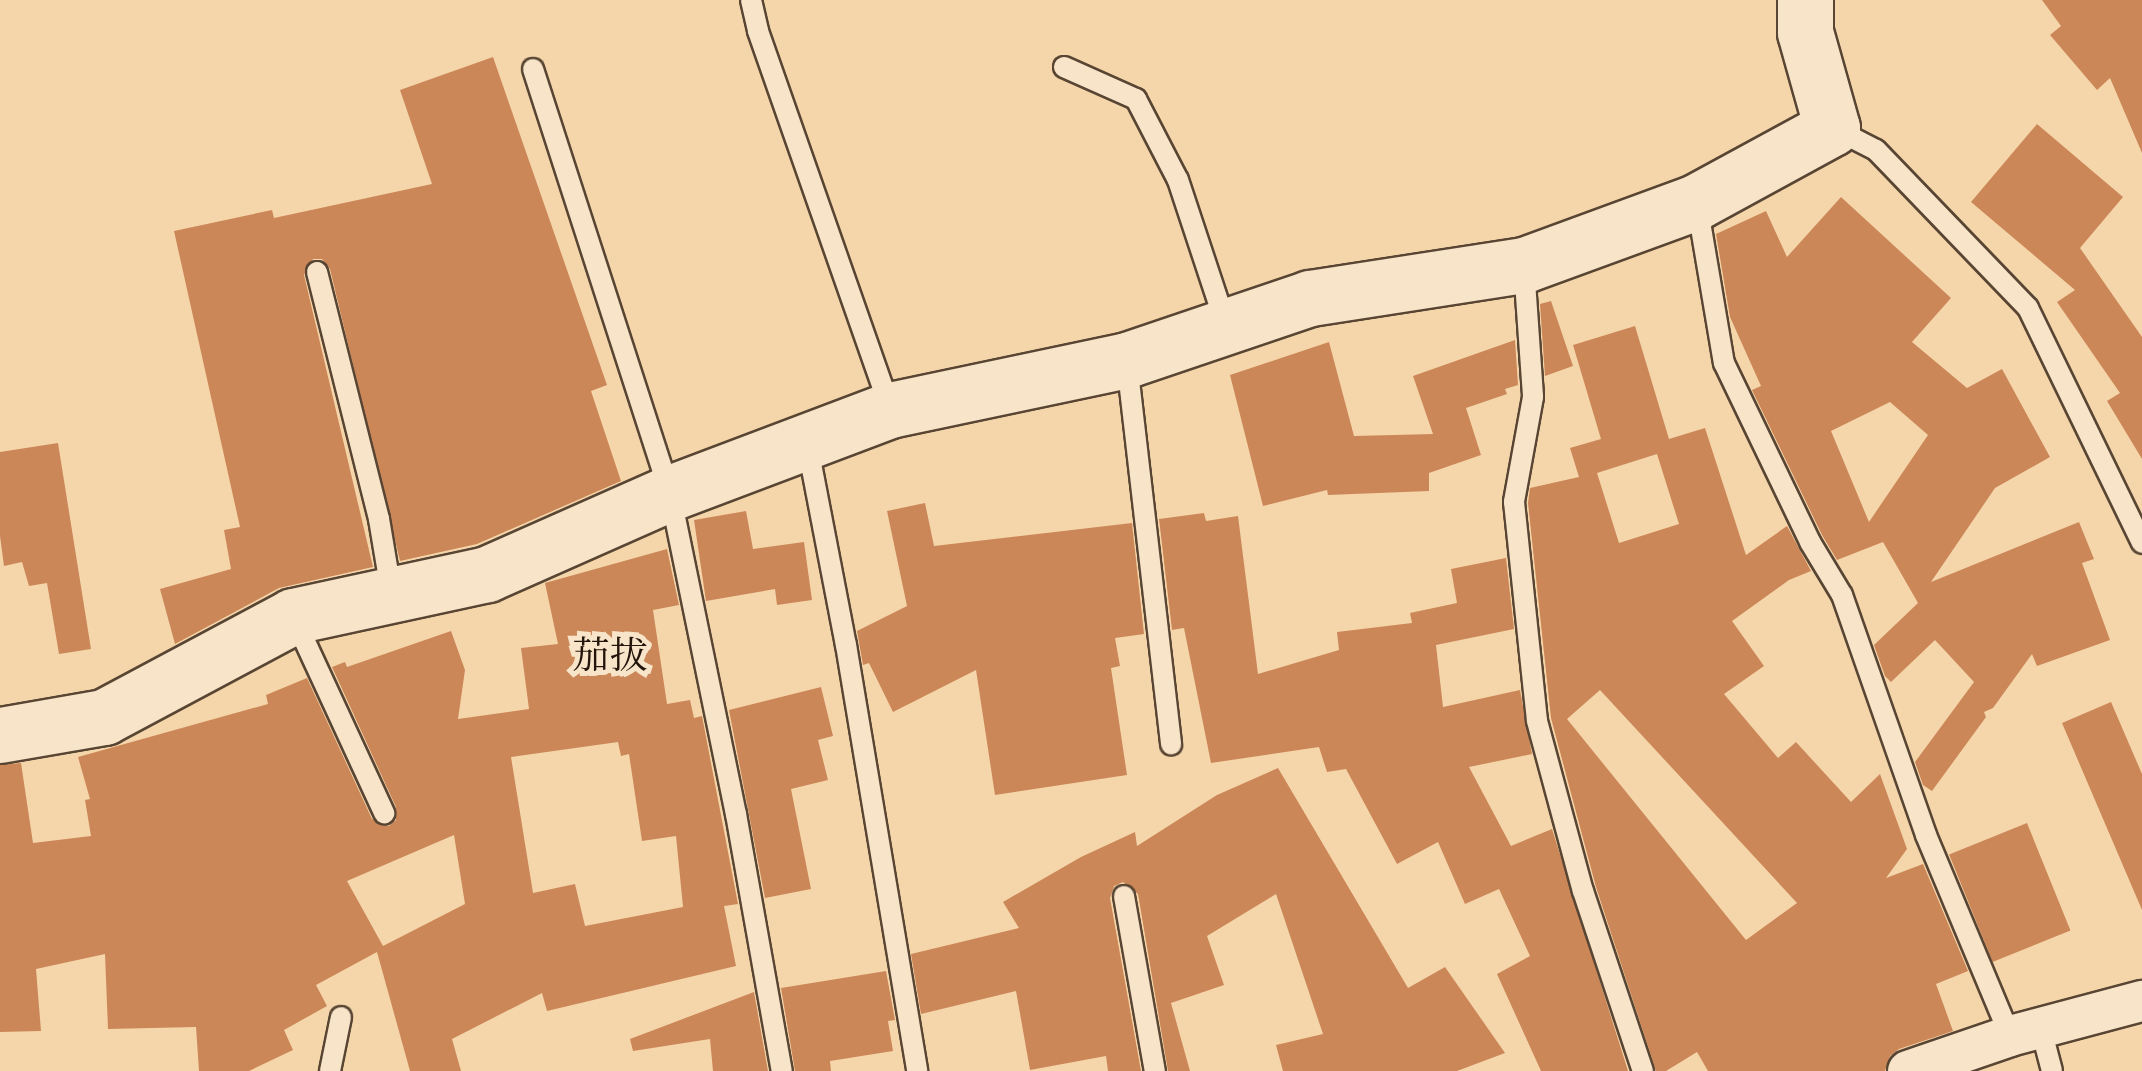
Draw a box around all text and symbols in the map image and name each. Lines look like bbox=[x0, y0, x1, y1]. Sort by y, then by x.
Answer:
district label: 茄拔 bbox=[572, 634, 648, 680]

